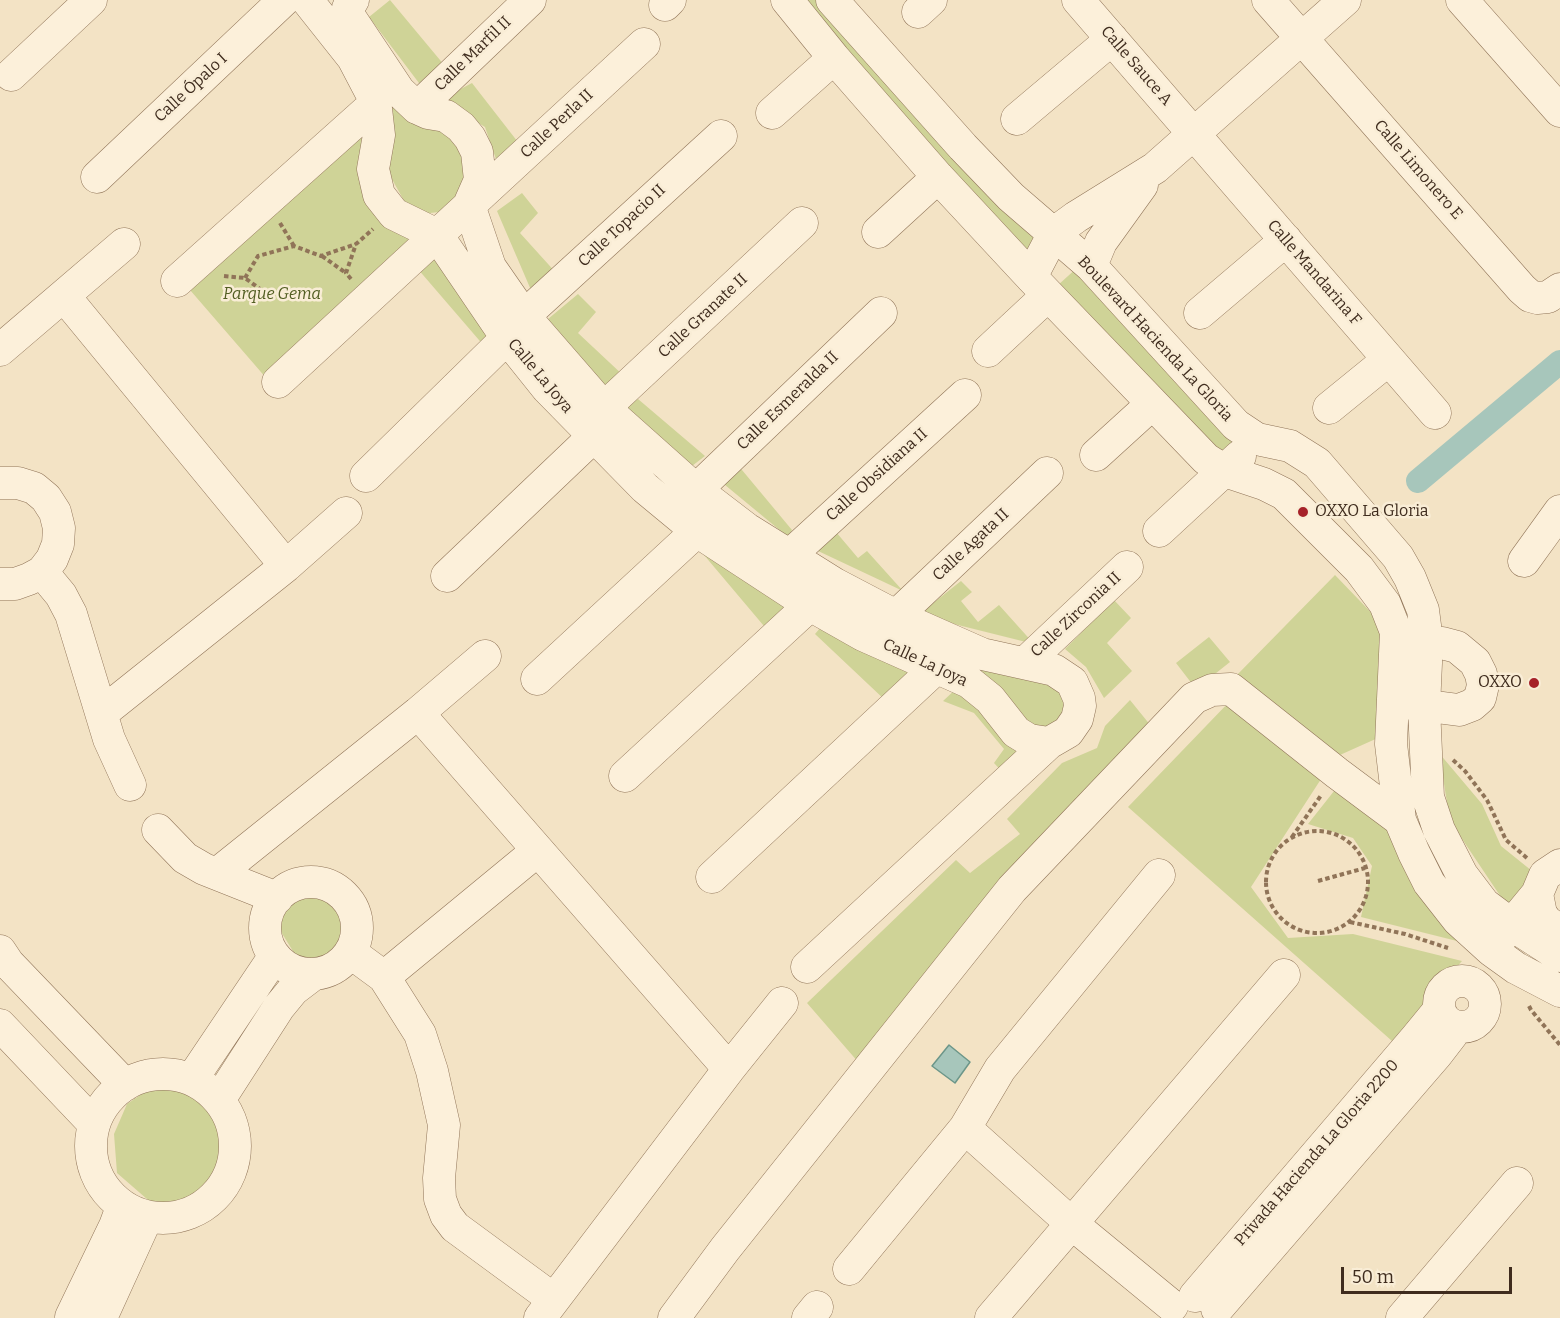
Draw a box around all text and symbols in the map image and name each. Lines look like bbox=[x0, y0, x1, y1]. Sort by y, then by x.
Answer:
street label: Calle Marfil II bbox=[431, 13, 515, 95]
street label: Calle Sauce A bbox=[1096, 22, 1176, 110]
street label: Calle Ópalo I bbox=[151, 49, 231, 127]
street label: Calle Perla II bbox=[517, 85, 597, 163]
street label: Calle Limonero E bbox=[1370, 116, 1466, 224]
street label: Calle Topacio II bbox=[574, 181, 670, 271]
street label: Calle Mandarina F bbox=[1263, 216, 1365, 330]
street label: Boulevard Hacienda La Gloria bbox=[1073, 252, 1237, 426]
street label: Calle Granate II bbox=[655, 270, 751, 362]
park label: Parque Gema bbox=[223, 285, 321, 305]
street label: Calle La Joya bbox=[503, 335, 577, 417]
street label: Calle Esmeralda II bbox=[733, 348, 843, 454]
street label: Calle Obsidiana II bbox=[822, 425, 932, 525]
place label: OXXO La Gloria bbox=[1315, 502, 1428, 522]
street label: Calle Agata II bbox=[929, 505, 1013, 585]
marker: OXXO La Gloria bbox=[1296, 505, 1310, 519]
street label: Calle Zirconia II bbox=[1027, 568, 1125, 662]
street label: Calle La Joya bbox=[880, 635, 970, 691]
place label: OXXO bbox=[1478, 673, 1522, 693]
marker: OXXO bbox=[1527, 676, 1541, 690]
street label: Privada Hacienda La Gloria 2200 bbox=[1231, 1056, 1403, 1250]
scale bar bbox=[1344, 1255, 1515, 1293]
text: 50 m bbox=[1352, 1266, 1394, 1288]

